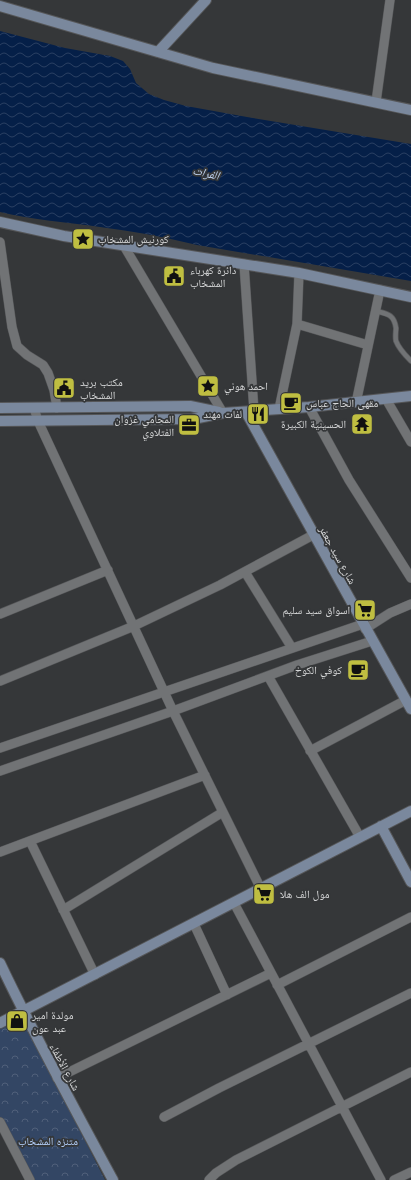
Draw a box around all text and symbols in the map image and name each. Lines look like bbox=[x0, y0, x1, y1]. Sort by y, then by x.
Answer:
water label: الفرات bbox=[191, 161, 222, 185]
place icon: كورنيش المشخاب bbox=[70, 226, 96, 252]
place label: كورنيش المشخاب bbox=[98, 231, 169, 247]
place label: دائرة كهرباء المشخاب bbox=[190, 262, 237, 291]
public building icon: دائرة كهرباء المشخاب bbox=[161, 263, 187, 289]
place icon: احمد هوني bbox=[195, 373, 221, 399]
place label: مكتب بريد المشخاب bbox=[80, 374, 123, 403]
public building icon: مكتب بريد المشخاب bbox=[51, 375, 77, 401]
place label: احمد هوني bbox=[224, 378, 268, 395]
cafe icon: مقهى الحاج عباس bbox=[278, 390, 304, 416]
place label: مقهى الحاج عباس bbox=[306, 395, 378, 411]
restaurant icon: لفات مهند bbox=[245, 401, 271, 427]
place label: لفات مهند bbox=[203, 406, 242, 422]
place label: المحامي غزوان الفتلاوي bbox=[114, 411, 174, 441]
temple icon: الحسينية الكبيرة bbox=[349, 411, 375, 437]
office icon: المحامي غزوان الفتلاوي bbox=[176, 412, 202, 438]
place label: الحسينية الكبيرة bbox=[281, 416, 346, 432]
street label: شارع سيد جعفر bbox=[315, 522, 361, 587]
supermarket icon: اسواق سيد سليم bbox=[352, 597, 378, 623]
place label: اسواق سيد سليم bbox=[283, 602, 350, 618]
cafe icon: كوفي الكوخ bbox=[345, 657, 371, 683]
place label: كوفي الكوخ bbox=[295, 662, 342, 679]
supermarket icon: مول الف هلا bbox=[251, 881, 277, 907]
place label: مول الف هلا bbox=[280, 886, 330, 902]
place label: مولدة امير عبد عون bbox=[31, 1007, 74, 1036]
shop icon: مولدة امير عبد عون bbox=[4, 1008, 30, 1034]
street label: شارع الأطفاء bbox=[46, 1040, 84, 1094]
park label: متنزه المشخاب bbox=[18, 1133, 78, 1149]

